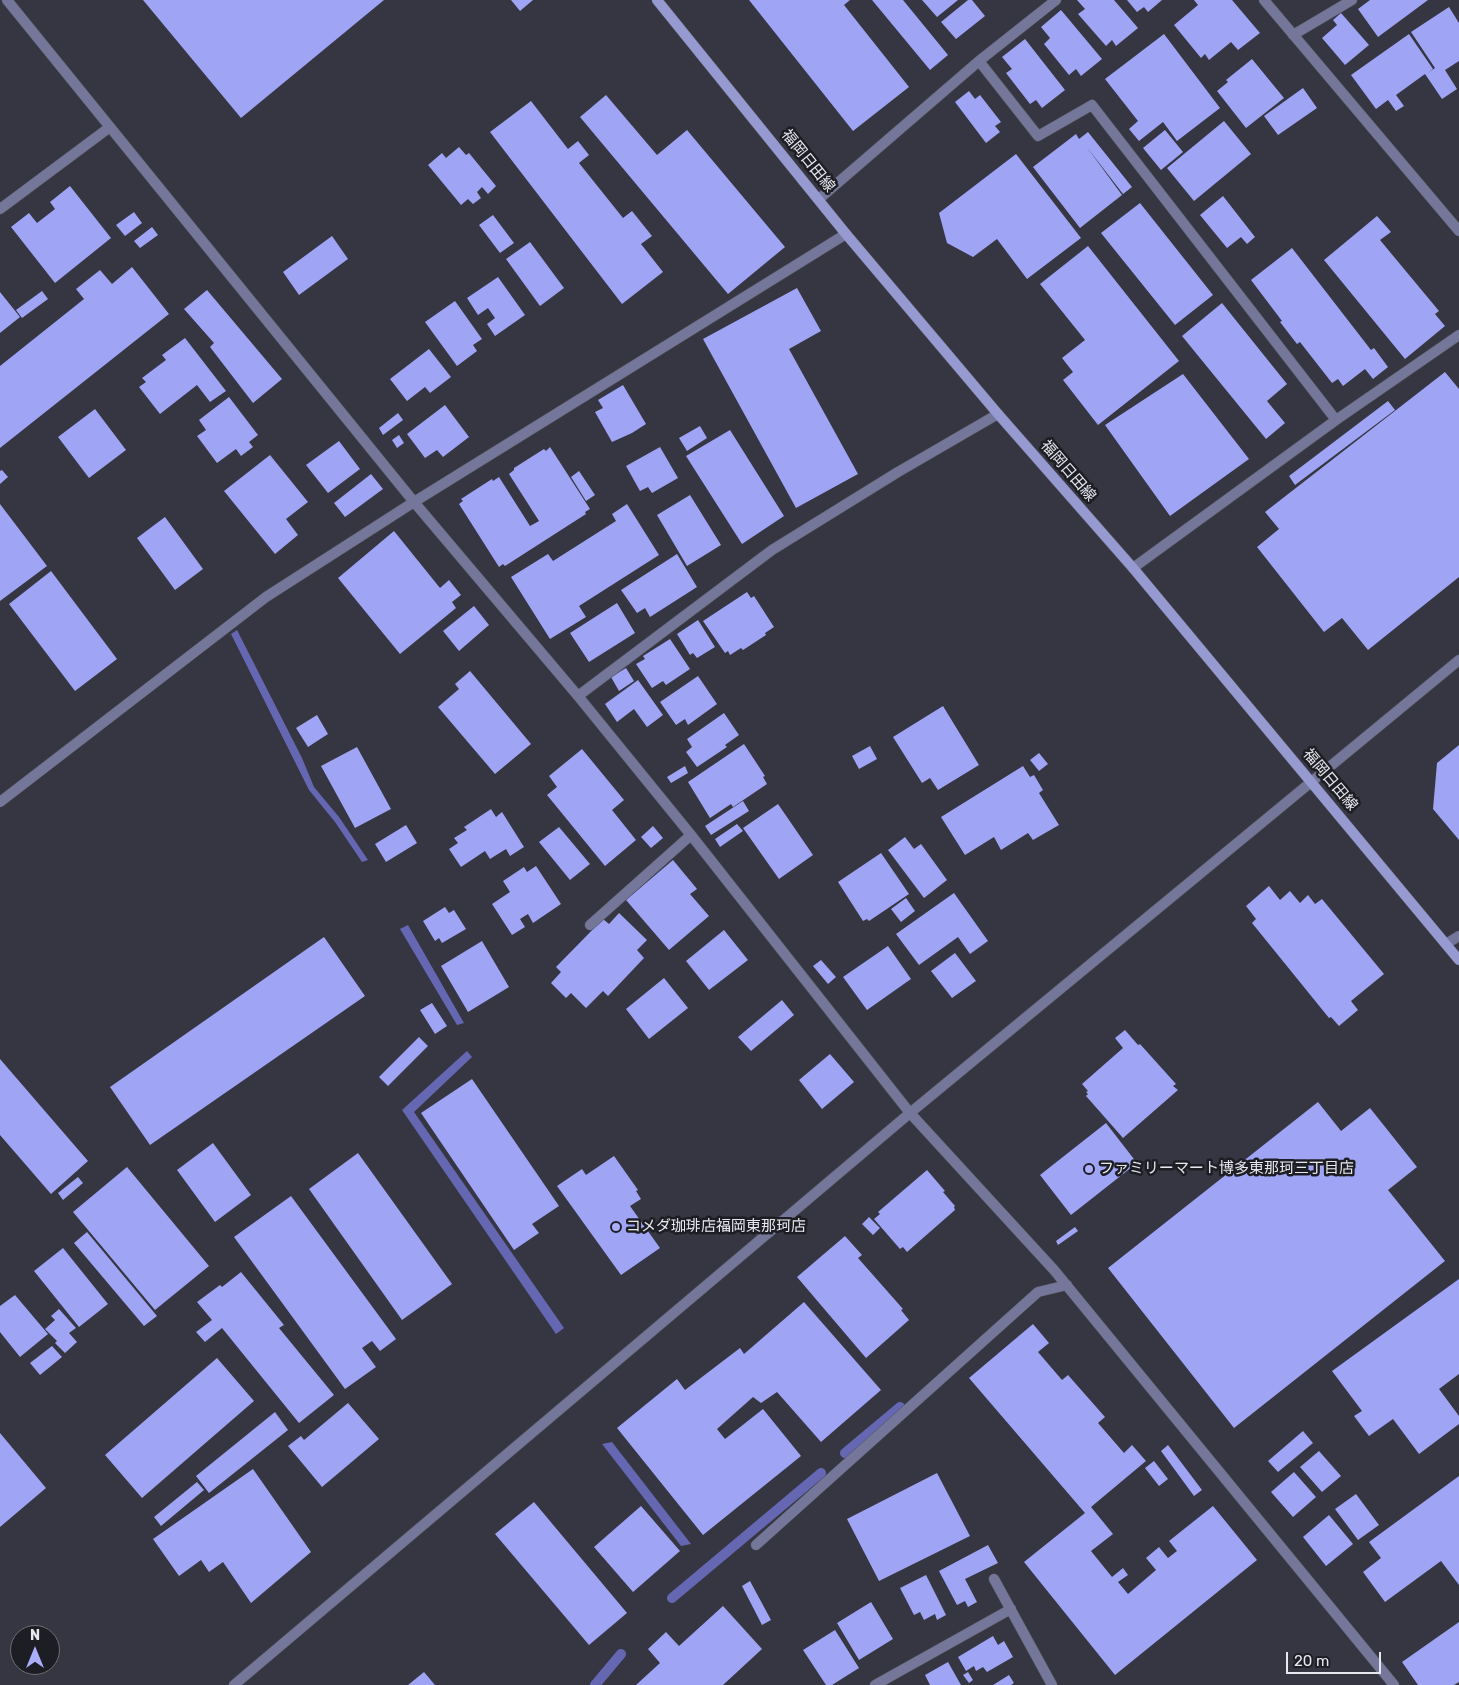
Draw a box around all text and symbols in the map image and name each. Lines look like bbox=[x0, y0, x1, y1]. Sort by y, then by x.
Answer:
street label: 福岡日田線 bbox=[777, 126, 839, 196]
street label: 福岡日田線 bbox=[1037, 437, 1099, 505]
street label: 福岡日田線 bbox=[1299, 745, 1361, 815]
place label: ファミリーマート博多東那珂三丁目店 bbox=[1099, 1160, 1354, 1178]
marker: ファミリーマート博多東那珂三丁目店 bbox=[1083, 1163, 1095, 1175]
place label: コメダ珈琲店福岡東那珂店 bbox=[626, 1218, 806, 1236]
marker: コメダ珈琲店福岡東那珂店 bbox=[610, 1221, 622, 1233]
north arrow bbox=[10, 1625, 60, 1675]
text: N bbox=[30, 1627, 40, 1644]
scale bar bbox=[1289, 1642, 1384, 1674]
text: 20 m bbox=[1294, 1652, 1329, 1670]

